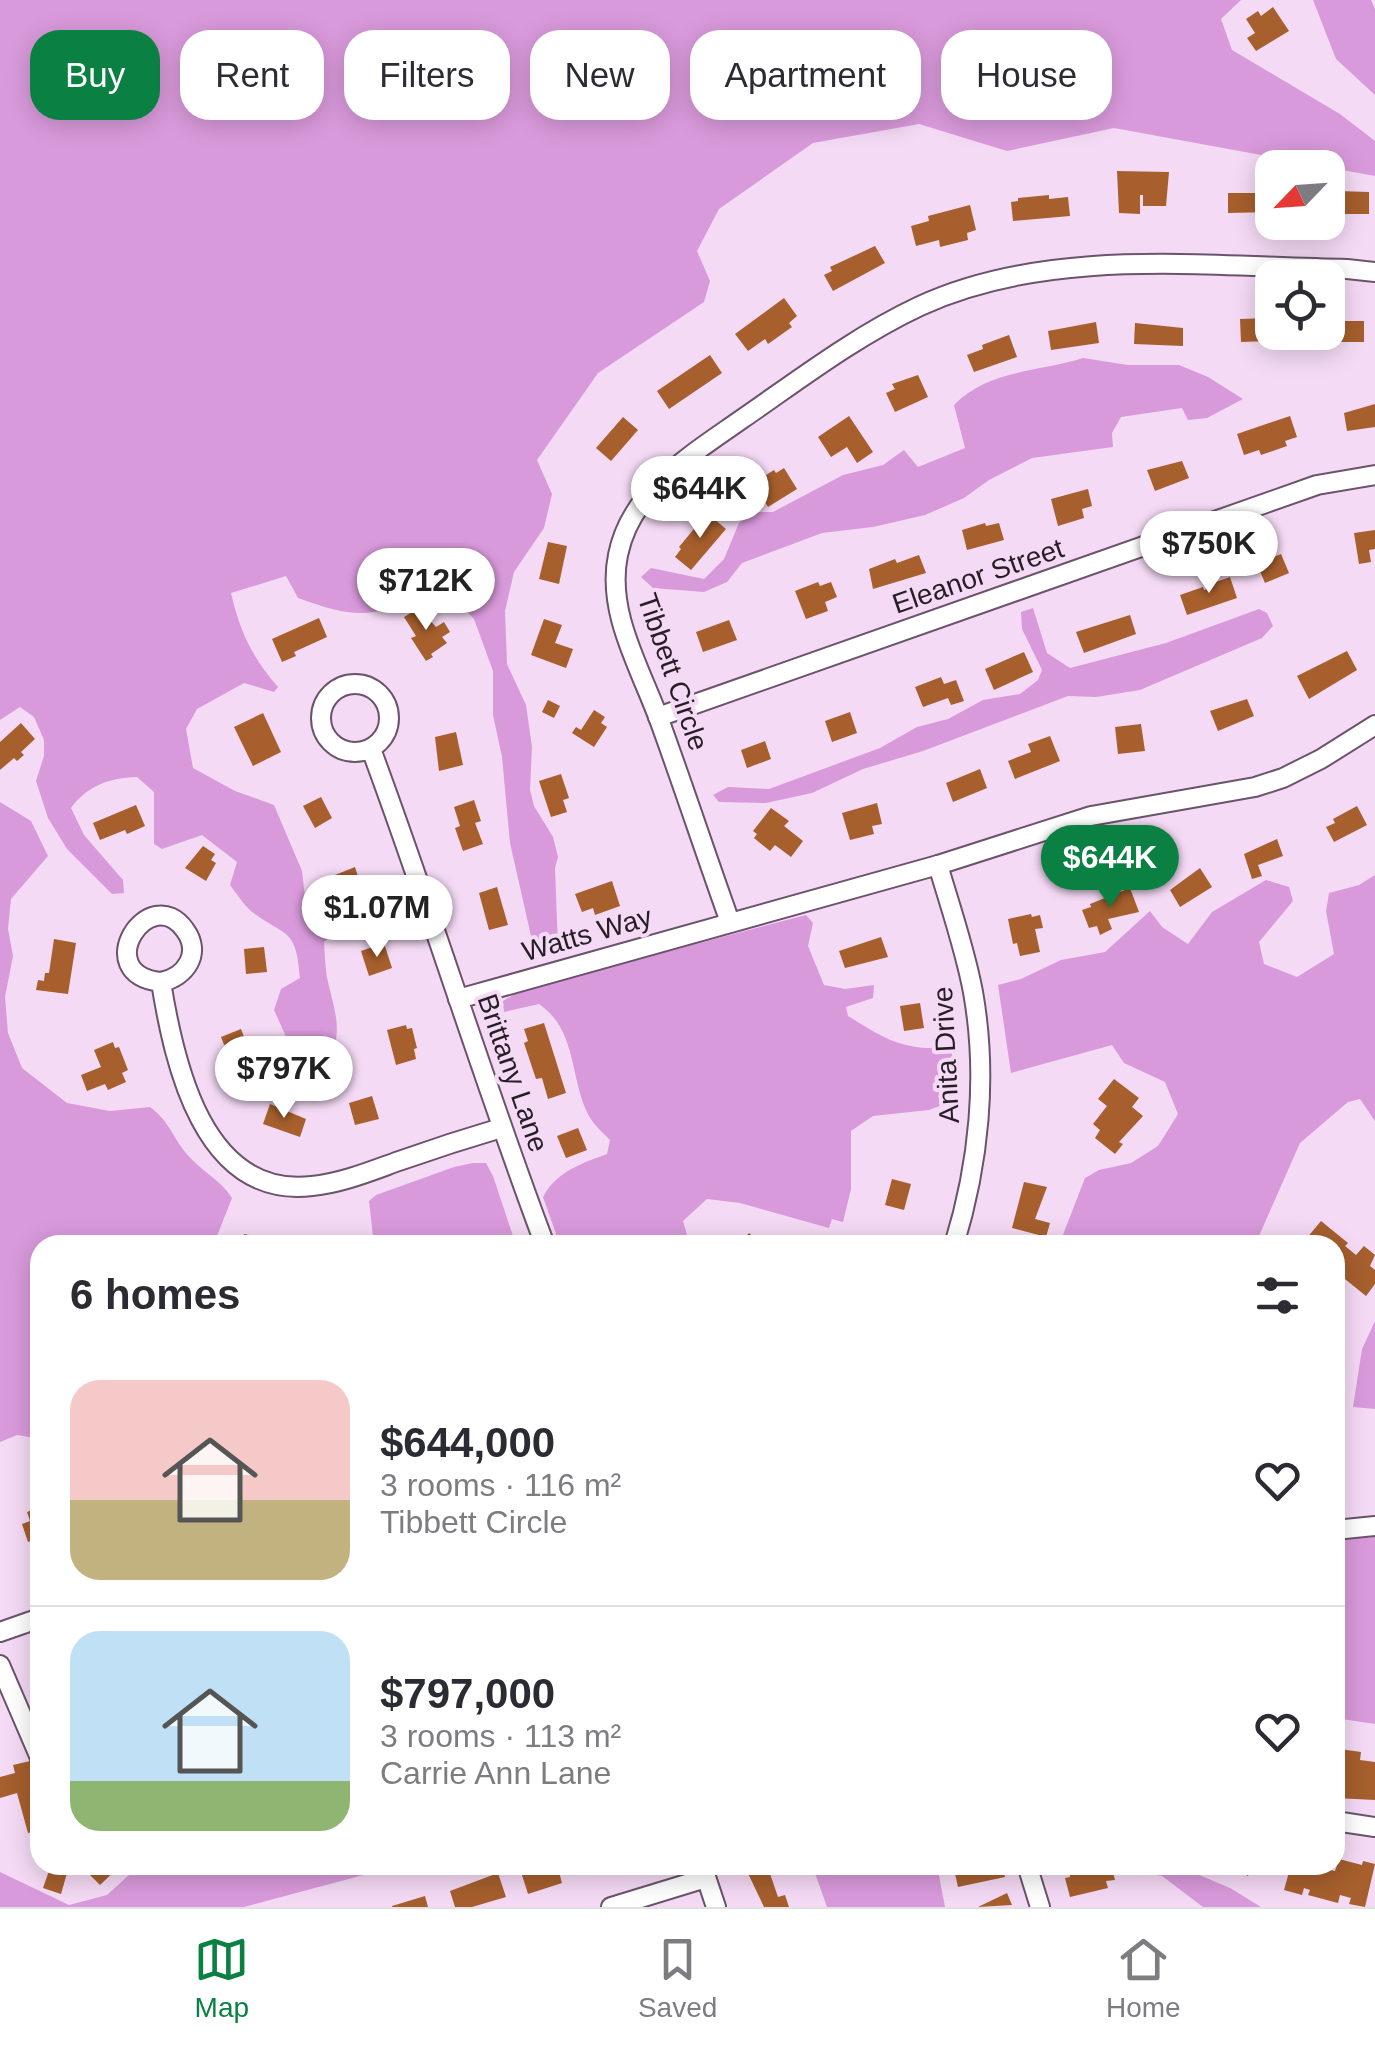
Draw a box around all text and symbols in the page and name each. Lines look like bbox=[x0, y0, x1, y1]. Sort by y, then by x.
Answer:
chip: Buy bbox=[30, 30, 160, 120]
chip: Rent bbox=[180, 30, 324, 120]
chip: Filters bbox=[344, 30, 510, 120]
chip: New bbox=[530, 30, 670, 120]
chip: Apartment bbox=[690, 30, 921, 120]
chip: House bbox=[941, 30, 1112, 120]
north arrow bbox=[1255, 150, 1345, 240]
map controls bbox=[1255, 150, 1345, 350]
button: locate bbox=[1255, 260, 1345, 350]
pin: $644K bbox=[630, 456, 770, 541]
text: $644K bbox=[653, 470, 747, 506]
pin: $750K bbox=[1139, 511, 1279, 596]
text: $750K bbox=[1162, 525, 1256, 561]
street label: Eleanor Street bbox=[888, 532, 1068, 620]
pin: $712K bbox=[356, 548, 496, 633]
text: $712K bbox=[379, 562, 473, 598]
street label: Tibbett Circle bbox=[632, 589, 714, 755]
pin: $644K bbox=[1040, 825, 1180, 910]
text: $644K bbox=[1063, 839, 1157, 875]
pin: $1.07M bbox=[296, 875, 458, 960]
text: $1.07M bbox=[324, 889, 430, 925]
street label: Watts Way bbox=[519, 901, 655, 967]
street label: Anita Drive bbox=[927, 986, 965, 1124]
street label: Brittany Lane bbox=[471, 990, 555, 1156]
pin: $797K bbox=[214, 1036, 354, 1121]
text: $797K bbox=[237, 1050, 331, 1086]
icon: filters bbox=[1250, 1268, 1305, 1323]
text: 6 homes bbox=[70, 1271, 240, 1318]
text: $644,000 bbox=[380, 1419, 555, 1466]
icon: home bbox=[150, 1420, 270, 1540]
icon: heart bbox=[1250, 1453, 1305, 1508]
text: 3 rooms · 116 m² bbox=[380, 1467, 621, 1503]
text: Tibbett Circle bbox=[380, 1504, 567, 1540]
text: $797,000 bbox=[380, 1670, 555, 1717]
icon: home bbox=[150, 1671, 270, 1791]
icon: heart bbox=[1250, 1704, 1305, 1759]
text: 3 rooms · 113 m² bbox=[380, 1718, 621, 1754]
text: Carrie Ann Lane bbox=[380, 1755, 611, 1791]
tab: Map bbox=[194, 1932, 249, 2024]
tab: Saved bbox=[638, 1932, 717, 2024]
tab: Home bbox=[1106, 1932, 1181, 2024]

